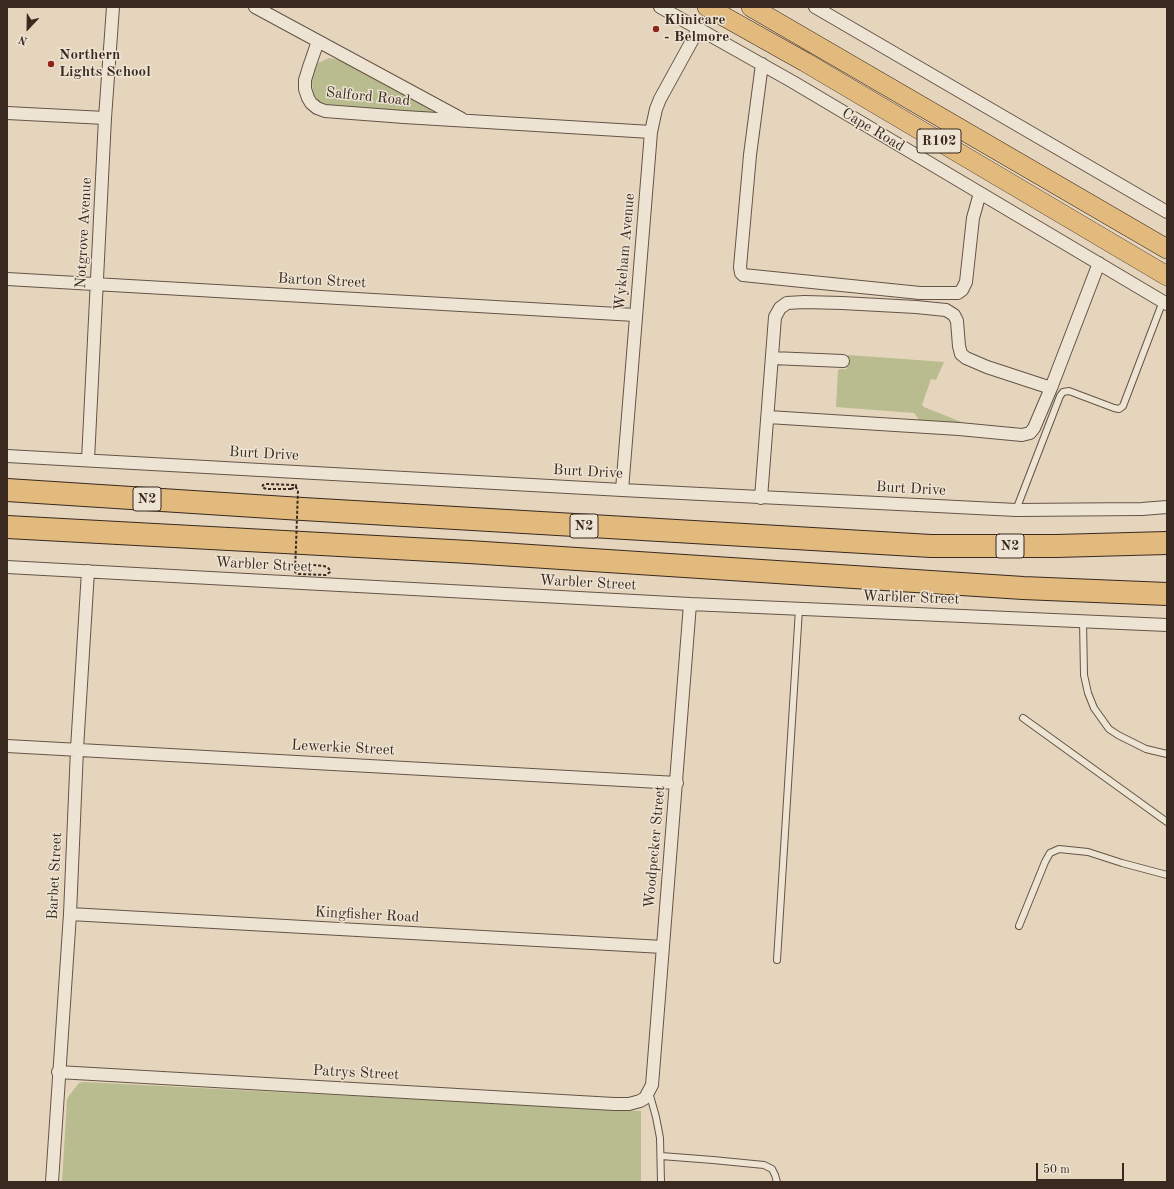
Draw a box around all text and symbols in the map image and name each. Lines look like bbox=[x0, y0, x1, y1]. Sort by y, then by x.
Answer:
north arrow bbox=[8, 8, 48, 48]
place label: Klinicare - Belmore bbox=[664, 11, 729, 46]
marker: Klinicare - Belmore bbox=[651, 24, 661, 34]
text: N bbox=[17, 33, 29, 46]
place label: Northern Lights School bbox=[59, 46, 151, 81]
marker: Northern Lights School bbox=[46, 59, 56, 69]
street label: Salford Road bbox=[325, 84, 411, 110]
street label: Cape Road bbox=[838, 104, 908, 156]
road number: R102 bbox=[917, 129, 961, 153]
street label: Notgrove Avenue bbox=[72, 177, 96, 289]
street label: Wykeham Avenue bbox=[611, 192, 639, 312]
street label: Barton Street bbox=[277, 270, 367, 292]
street label: Burt Drive bbox=[229, 443, 299, 465]
street label: Burt Drive bbox=[553, 461, 623, 483]
street label: Burt Drive bbox=[876, 478, 946, 500]
road number: N2 bbox=[133, 487, 161, 511]
road number: N2 bbox=[570, 514, 598, 538]
road number: N2 bbox=[996, 534, 1024, 558]
street label: Warbler Street bbox=[215, 553, 313, 577]
street label: Warbler Street bbox=[539, 571, 637, 595]
street label: Warbler Street bbox=[862, 587, 960, 609]
street label: Lewerkie Street bbox=[291, 736, 395, 760]
street label: Woodpecker Street bbox=[641, 785, 669, 909]
street label: Barbet Street bbox=[44, 832, 66, 920]
street label: Kingfisher Road bbox=[314, 903, 420, 927]
street label: Patrys Street bbox=[312, 1062, 400, 1084]
scale bar bbox=[1038, 1155, 1126, 1181]
text: 50 m bbox=[1043, 1164, 1070, 1176]

